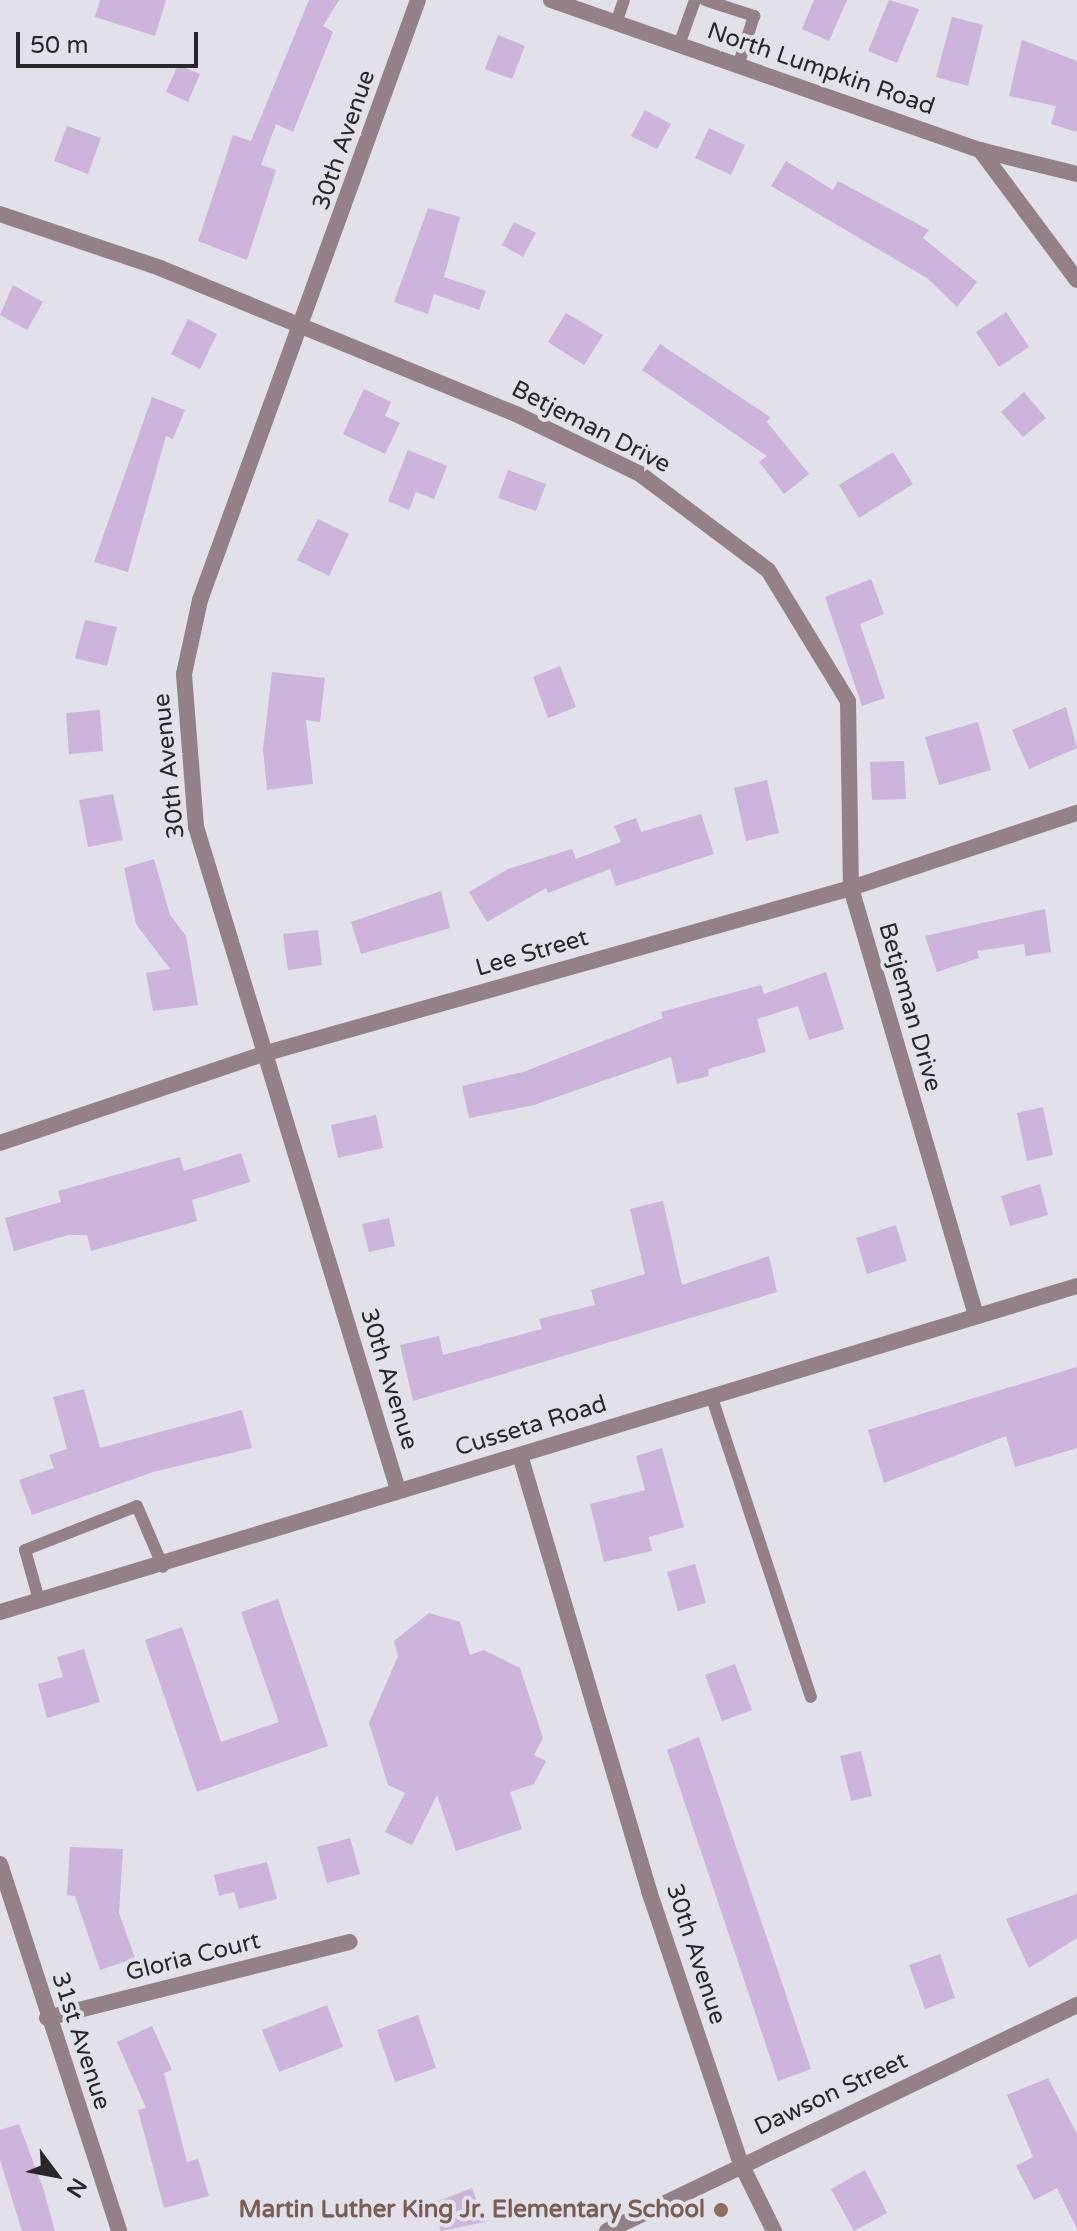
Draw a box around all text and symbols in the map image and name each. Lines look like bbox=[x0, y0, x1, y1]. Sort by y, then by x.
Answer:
scale bar bbox=[20, 16, 202, 66]
street label: North Lumpkin Road bbox=[704, 17, 938, 121]
text: 50 m bbox=[30, 31, 88, 60]
street label: 30th Avenue bbox=[307, 66, 381, 214]
street label: Betjeman Drive bbox=[507, 375, 675, 479]
street label: 30th Avenue bbox=[147, 692, 191, 840]
street label: Betjeman Drive bbox=[872, 919, 948, 1095]
street label: Lee Street bbox=[472, 923, 592, 983]
street label: 30th Avenue bbox=[354, 1305, 424, 1453]
street label: Cusseta Road bbox=[452, 1389, 610, 1463]
street label: 30th Avenue bbox=[660, 1880, 732, 2028]
street label: Gloria Court bbox=[123, 1926, 263, 1988]
street label: 31st Avenue bbox=[45, 1969, 117, 2113]
street label: Dawson Street bbox=[750, 2046, 912, 2142]
north arrow bbox=[16, 2135, 96, 2215]
text: N bbox=[61, 2173, 92, 2202]
place label: Martin Luther King Jr. Elementary School bbox=[239, 2196, 705, 2224]
marker: Martin Luther King Jr. Elementary School bbox=[712, 2201, 730, 2219]

